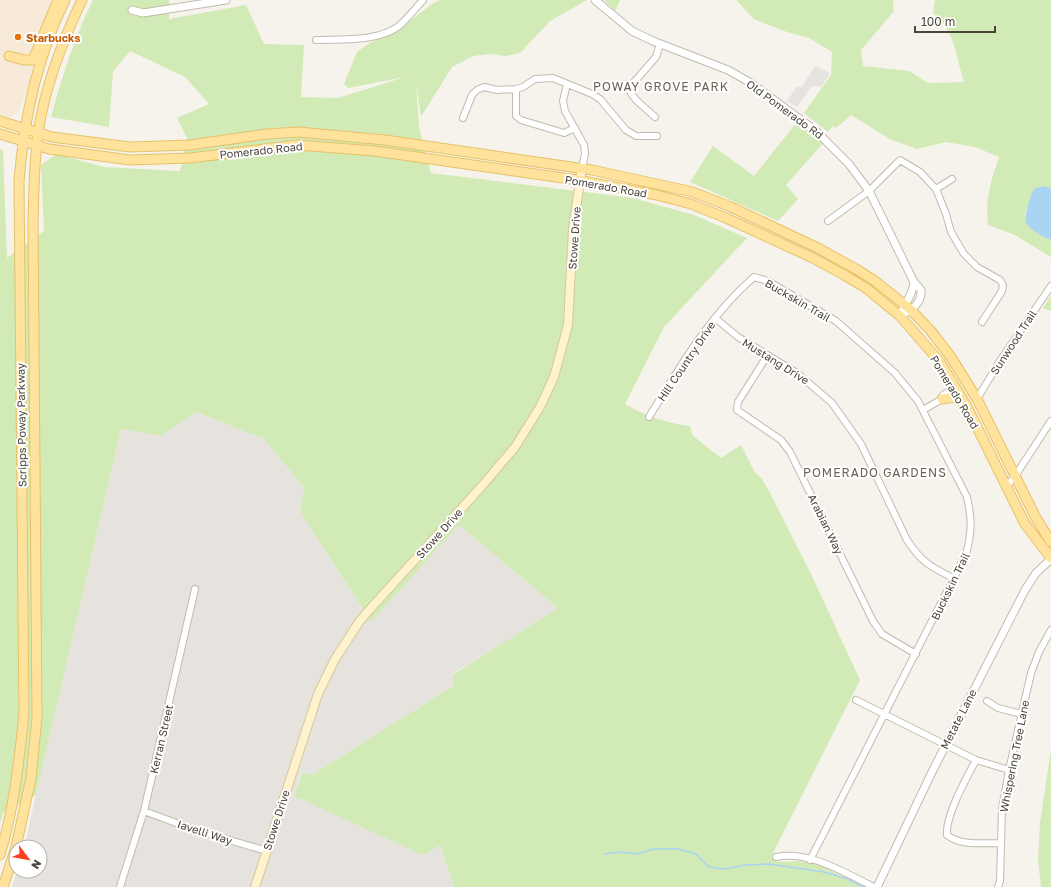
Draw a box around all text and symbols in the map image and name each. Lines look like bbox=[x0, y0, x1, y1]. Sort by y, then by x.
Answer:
scale bar bbox=[915, 8, 995, 34]
text: 100 m bbox=[921, 14, 955, 29]
place label: Starbucks bbox=[26, 31, 80, 44]
marker: Starbucks bbox=[13, 32, 23, 42]
street label: Old Pomerado Rd bbox=[744, 77, 826, 141]
district label: POWAY GROVE PARK bbox=[593, 79, 729, 94]
street label: Pomerado Road bbox=[219, 139, 303, 161]
street label: Pomerado Road bbox=[564, 172, 648, 200]
street label: Stowe Drive bbox=[565, 206, 583, 270]
street label: Buckskin Trail bbox=[763, 276, 833, 324]
street label: Sunwood Trail bbox=[987, 307, 1039, 377]
street label: Hill Country Drive bbox=[654, 319, 718, 403]
street label: Mustang Drive bbox=[740, 335, 812, 387]
street label: Pomerado Road bbox=[928, 353, 982, 431]
street label: Scripps Poway Parkway bbox=[13, 363, 29, 487]
district label: POMERADO GARDENS bbox=[803, 465, 947, 480]
street label: Arabian Way bbox=[806, 492, 846, 556]
street label: Stowe Drive bbox=[413, 505, 465, 561]
street label: Buckskin Trail bbox=[928, 550, 972, 622]
street label: Metate Lane bbox=[937, 687, 979, 751]
street label: Whispering Tree Lane bbox=[997, 699, 1031, 813]
street label: Kerran Street bbox=[147, 703, 175, 775]
street label: Stowe Drive bbox=[260, 788, 292, 852]
street label: Iavelli Way bbox=[176, 817, 234, 847]
north arrow bbox=[8, 839, 48, 879]
text: N bbox=[29, 858, 45, 872]

